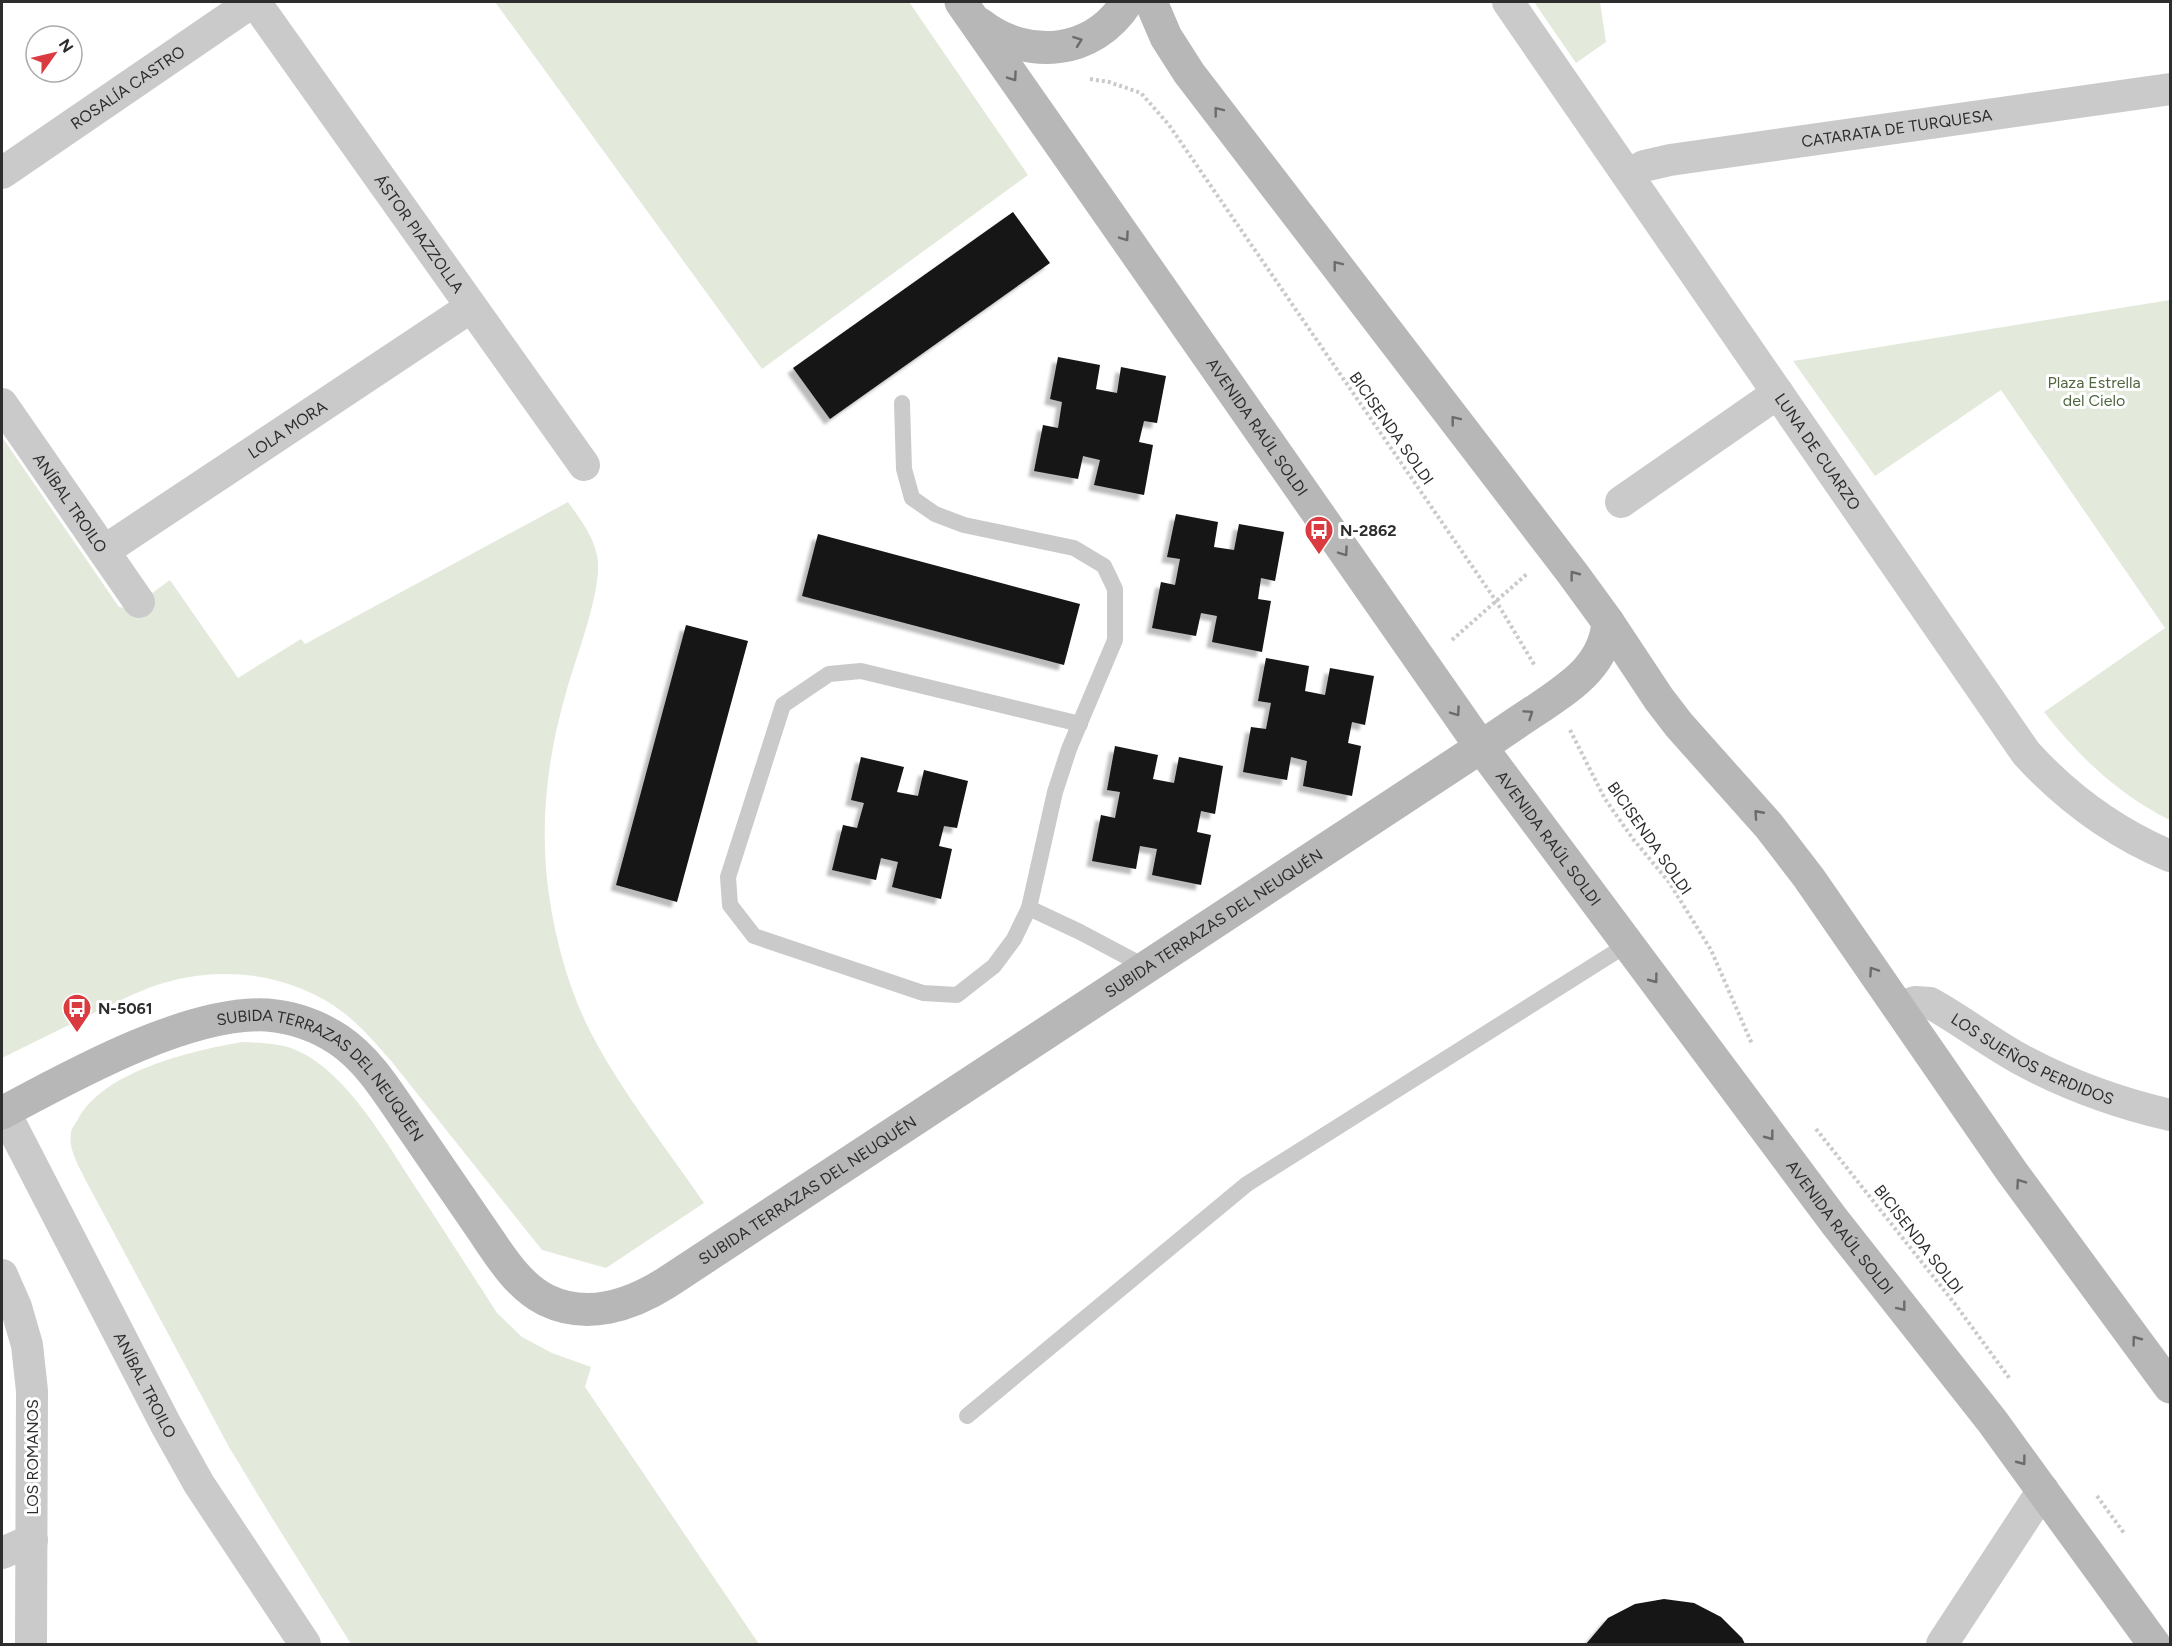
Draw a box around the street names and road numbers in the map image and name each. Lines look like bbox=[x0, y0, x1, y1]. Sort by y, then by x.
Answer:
street label: ROSALÍA CASTRO bbox=[67, 42, 188, 133]
street label: CATARATA DE TURQUESA bbox=[1800, 105, 1994, 151]
street label: ÁSTOR PIAZZOLLA bbox=[371, 171, 468, 297]
street label: AVENIDA RAÚL SOLDI bbox=[1202, 354, 1312, 500]
street label: BICISENDA SOLDI bbox=[1346, 368, 1438, 488]
street label: LUNA DE CUARZO bbox=[1771, 390, 1865, 514]
street label: LOLA MORA bbox=[245, 397, 331, 463]
street label: ANÍBAL TROILO bbox=[29, 450, 111, 556]
street label: AVENIDA RAÚL SOLDI bbox=[1492, 767, 1605, 910]
street label: BICISENDA SOLDI bbox=[1604, 778, 1696, 898]
street label: SUBIDA TERRAZAS DEL NEUQUÉN bbox=[1101, 845, 1326, 1002]
street label: SUBIDA TERRAZAS DEL NEUQUÉN bbox=[215, 1006, 428, 1145]
street label: LOS SUEÑOS PERDIDOS bbox=[1948, 1009, 2116, 1109]
street label: SUBIDA TERRAZAS DEL NEUQUÉN bbox=[695, 1112, 920, 1269]
street label: AVENIDA RAÚL SOLDI bbox=[1782, 1157, 1897, 1298]
street label: BICISENDA SOLDI bbox=[1870, 1181, 1967, 1298]
street label: ANÍBAL TROILO bbox=[110, 1329, 180, 1441]
street label: LOS ROMANOS bbox=[23, 1399, 42, 1515]

